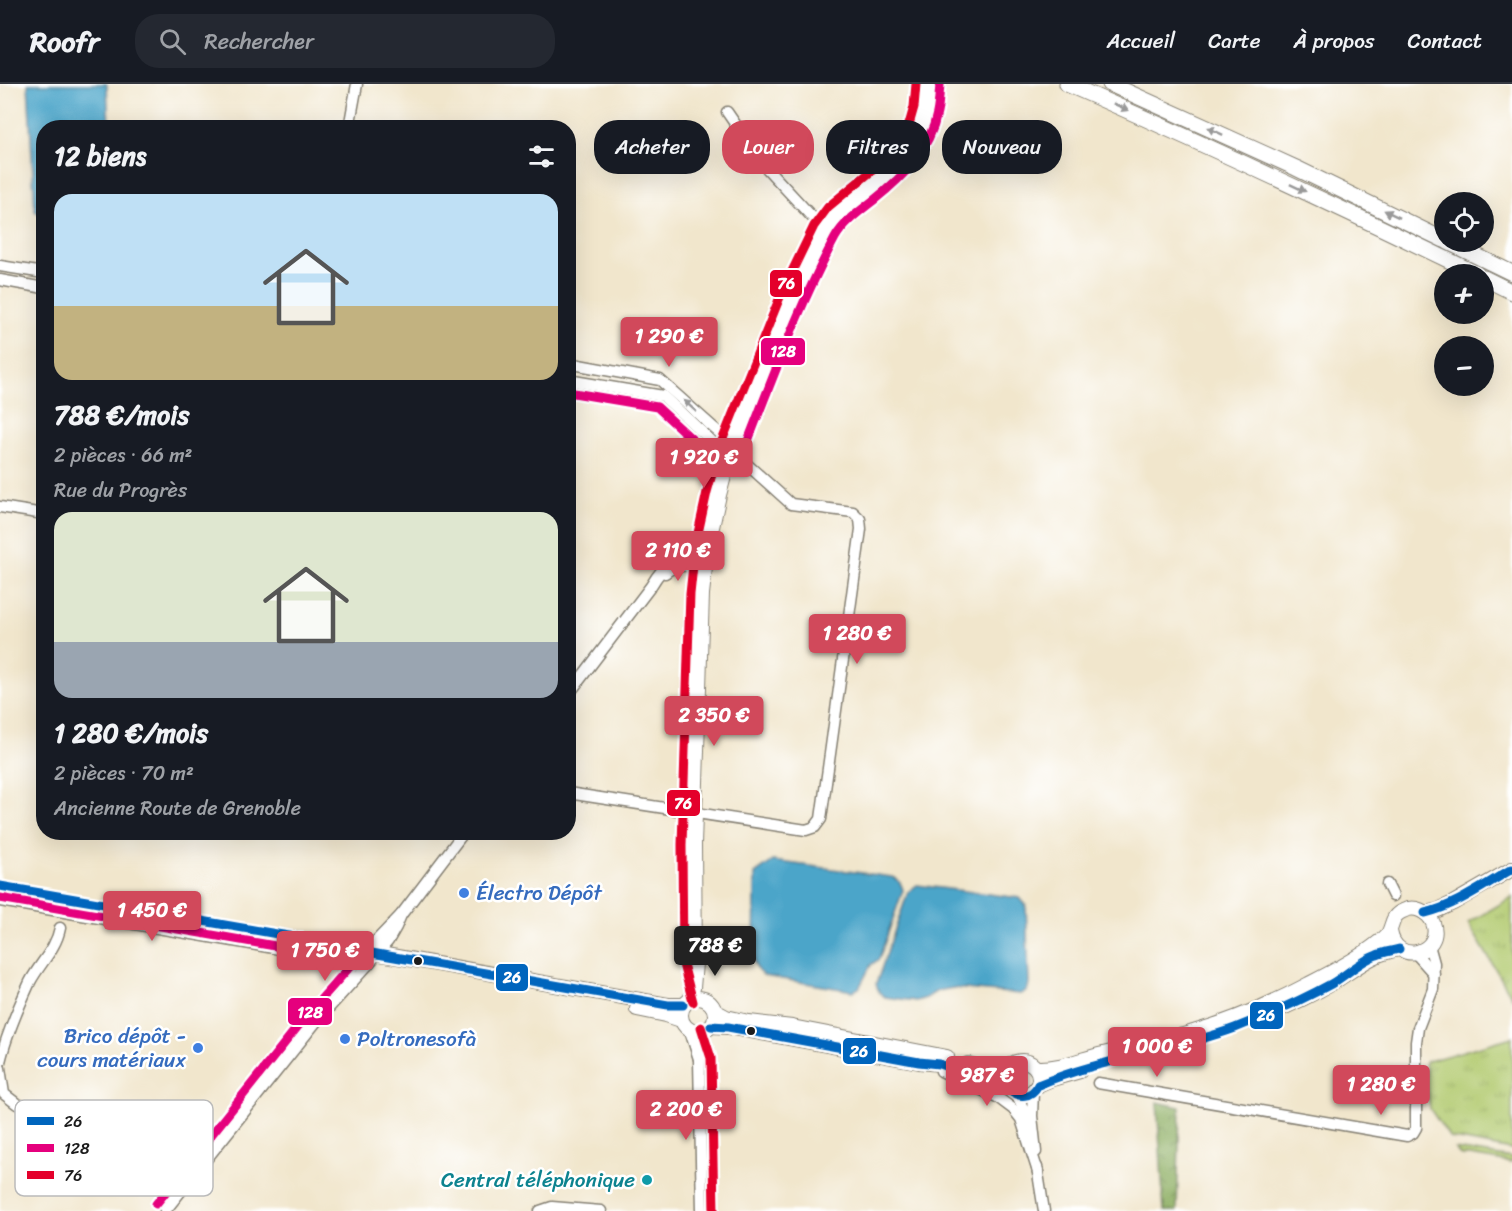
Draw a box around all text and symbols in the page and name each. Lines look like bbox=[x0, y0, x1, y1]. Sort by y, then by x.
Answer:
search box bbox=[135, 14, 555, 68]
text: Roofr bbox=[30, 17, 99, 66]
text: Rechercher bbox=[204, 22, 314, 61]
text: Accueil bbox=[1107, 22, 1175, 60]
text: Carte bbox=[1208, 22, 1261, 60]
text: À propos bbox=[1294, 22, 1375, 60]
text: Contact bbox=[1408, 22, 1482, 60]
icon: search bbox=[156, 25, 189, 58]
one-way arrow bbox=[1112, 103, 1130, 113]
chip: Acheter bbox=[594, 120, 710, 174]
chip: Louer bbox=[722, 120, 814, 174]
chip: Filtres bbox=[826, 120, 930, 174]
chip: Nouveau bbox=[942, 120, 1062, 174]
one-way arrow bbox=[1207, 127, 1224, 136]
text: 12 biens bbox=[54, 133, 146, 179]
icon: filters bbox=[525, 140, 558, 173]
one-way arrow bbox=[1290, 184, 1307, 193]
map controls bbox=[1434, 192, 1494, 396]
button: locate bbox=[1434, 192, 1494, 252]
one-way arrow bbox=[1383, 209, 1400, 219]
icon: home bbox=[252, 233, 360, 341]
button: + bbox=[1434, 264, 1494, 324]
line badge: 76 bbox=[769, 269, 803, 298]
text: 76 bbox=[777, 269, 795, 298]
pin: 1 290 € bbox=[614, 317, 724, 368]
text: 1 290 € bbox=[635, 319, 703, 354]
button: − bbox=[1434, 336, 1494, 396]
line badge: 128 bbox=[760, 337, 806, 366]
text: 128 bbox=[770, 337, 796, 366]
text: 788 €/mois bbox=[54, 392, 189, 438]
one-way arrow bbox=[683, 400, 698, 413]
text: 2 pièces · 66 m² bbox=[54, 438, 192, 473]
pin: 1 920 € bbox=[649, 438, 759, 489]
text: 1 920 € bbox=[670, 440, 738, 475]
text: Rue du Progrès bbox=[54, 473, 187, 508]
pin: 2 110 € bbox=[623, 531, 733, 582]
text: 2 110 € bbox=[645, 533, 711, 568]
icon: home bbox=[252, 551, 360, 659]
pin: 1 280 € bbox=[802, 614, 912, 665]
text: 1 280 € bbox=[823, 616, 891, 651]
pin: 2 350 € bbox=[659, 696, 769, 747]
text: 2 350 € bbox=[678, 698, 750, 733]
text: 1 280 €/mois bbox=[54, 710, 208, 756]
text: 2 pièces · 70 m² bbox=[54, 756, 194, 791]
line badge: 76 bbox=[666, 789, 701, 817]
text: 76 bbox=[674, 789, 692, 818]
text: Ancienne Route de Grenoble bbox=[54, 791, 301, 826]
place label: Électro Dépôt bbox=[476, 874, 603, 912]
marker: Électro Dépôt bbox=[457, 886, 471, 900]
pin: 1 450 € bbox=[97, 891, 207, 942]
text: 1 450 € bbox=[117, 893, 187, 928]
pin: 788 € bbox=[673, 926, 757, 977]
text: 788 € bbox=[688, 928, 742, 963]
pin: 1 750 € bbox=[270, 931, 380, 982]
text: 1 750 € bbox=[291, 933, 359, 968]
unlabelled marker bbox=[412, 955, 424, 967]
line badge: 26 bbox=[495, 963, 529, 992]
text: 26 bbox=[502, 963, 521, 992]
line badge: 128 bbox=[287, 997, 333, 1026]
text: 128 bbox=[297, 998, 323, 1027]
line badge: 26 bbox=[1249, 1001, 1284, 1030]
text: 26 bbox=[1256, 1001, 1275, 1030]
place label: Brico dépôt - cours matériaux bbox=[37, 1017, 186, 1079]
place label: Poltronesofà bbox=[357, 1020, 477, 1058]
unlabelled marker bbox=[745, 1025, 757, 1037]
pin: 1 000 € bbox=[1102, 1027, 1212, 1078]
text: 1 000 € bbox=[1122, 1029, 1192, 1064]
marker: Poltronesofà bbox=[338, 1032, 352, 1046]
line badge: 26 bbox=[842, 1037, 877, 1065]
text: 26 bbox=[849, 1037, 868, 1066]
marker: Brico dépôt - cours matériaux bbox=[191, 1041, 205, 1055]
pin: 987 € bbox=[945, 1056, 1029, 1107]
text: 987 € bbox=[960, 1058, 1014, 1093]
pin: 1 280 € bbox=[1326, 1065, 1436, 1116]
text: 1 280 € bbox=[1347, 1067, 1415, 1102]
pin: 2 200 € bbox=[631, 1090, 741, 1141]
text: 2 200 € bbox=[650, 1092, 722, 1127]
legend bbox=[15, 1100, 213, 1196]
text: 26 bbox=[64, 1107, 82, 1136]
text: 128 bbox=[64, 1134, 90, 1163]
text: 76 bbox=[64, 1161, 82, 1190]
place label: Central téléphonique bbox=[441, 1161, 635, 1199]
marker: Central téléphonique bbox=[640, 1173, 654, 1187]

